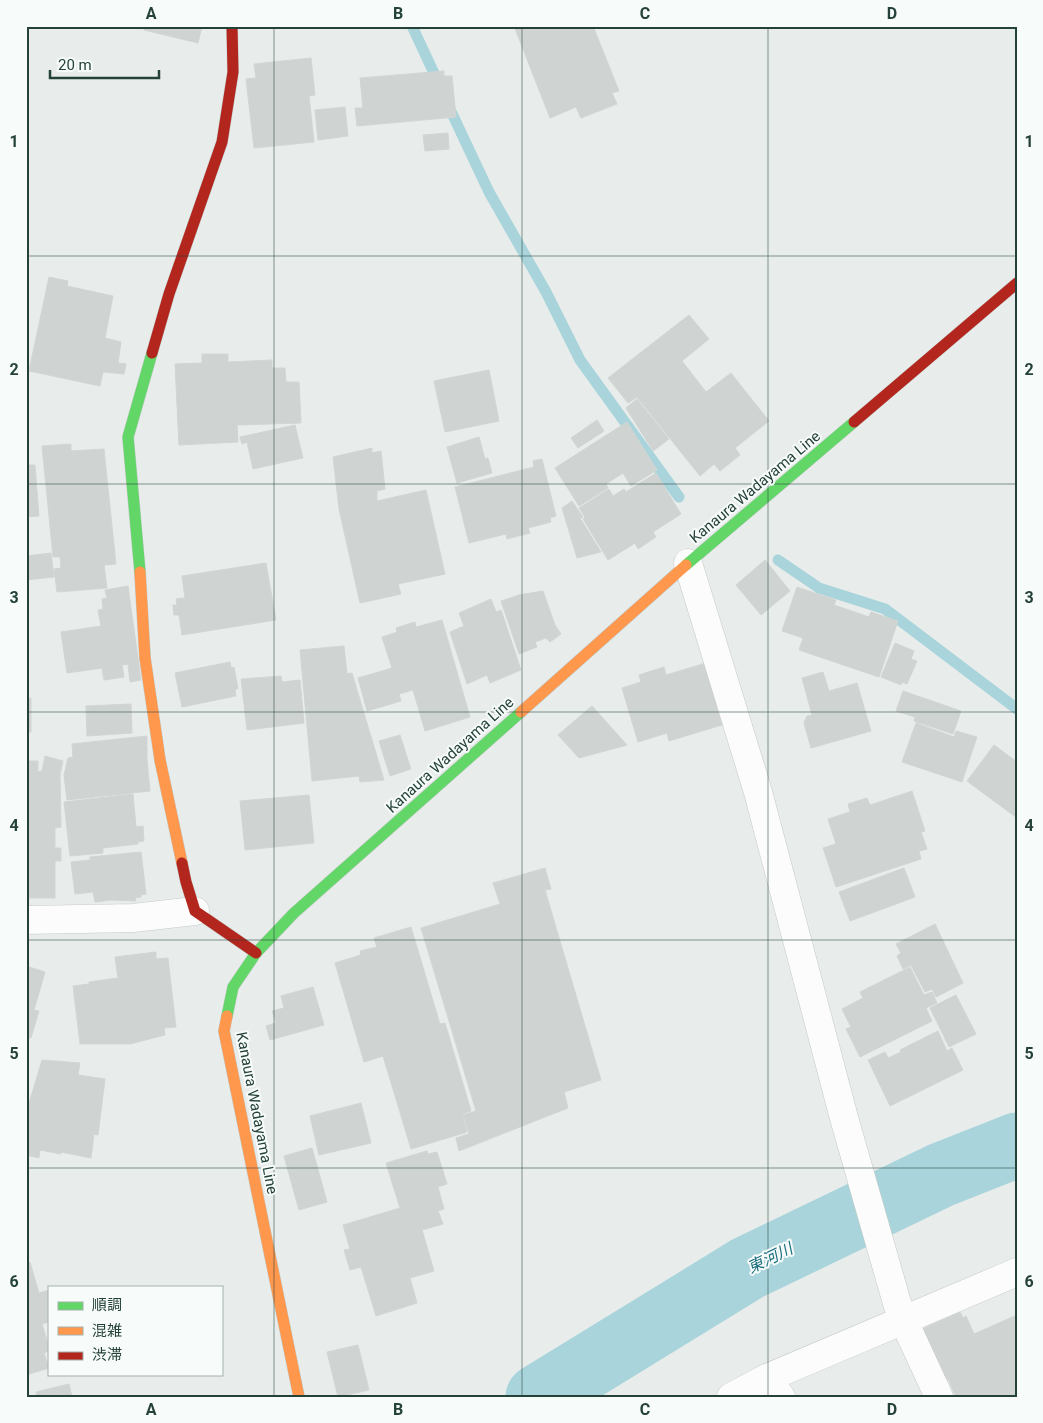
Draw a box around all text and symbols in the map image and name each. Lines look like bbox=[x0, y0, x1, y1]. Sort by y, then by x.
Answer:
text: A bbox=[146, 4, 157, 23]
text: B bbox=[393, 4, 403, 23]
text: C bbox=[640, 4, 650, 23]
text: D bbox=[887, 4, 897, 23]
scale bar bbox=[50, 48, 159, 80]
text: 20 m bbox=[58, 56, 92, 74]
text: 1 bbox=[9, 132, 19, 151]
text: 1 bbox=[1024, 132, 1034, 151]
text: 2 bbox=[9, 360, 19, 379]
text: 2 bbox=[1024, 360, 1034, 379]
street label: Kanaura Wadayama Line bbox=[686, 427, 824, 547]
text: 3 bbox=[9, 588, 19, 607]
text: 3 bbox=[1024, 588, 1034, 607]
street label: Kanaura Wadayama Line bbox=[383, 693, 517, 817]
text: 4 bbox=[9, 816, 19, 835]
text: 4 bbox=[1024, 816, 1034, 835]
street label: Kanaura Wadayama Line bbox=[232, 1030, 282, 1196]
text: 5 bbox=[9, 1044, 19, 1063]
text: 5 bbox=[1024, 1044, 1034, 1063]
water label: 東河川 bbox=[744, 1238, 798, 1277]
text: 6 bbox=[9, 1272, 19, 1291]
text: 6 bbox=[1024, 1272, 1034, 1291]
legend bbox=[48, 1286, 222, 1376]
text: 順調 bbox=[92, 1296, 122, 1314]
text: 混雑 bbox=[92, 1322, 122, 1340]
text: 渋滞 bbox=[92, 1346, 122, 1364]
text: A bbox=[146, 1400, 157, 1419]
text: B bbox=[393, 1400, 403, 1419]
text: C bbox=[640, 1400, 650, 1419]
text: D bbox=[887, 1400, 897, 1419]

